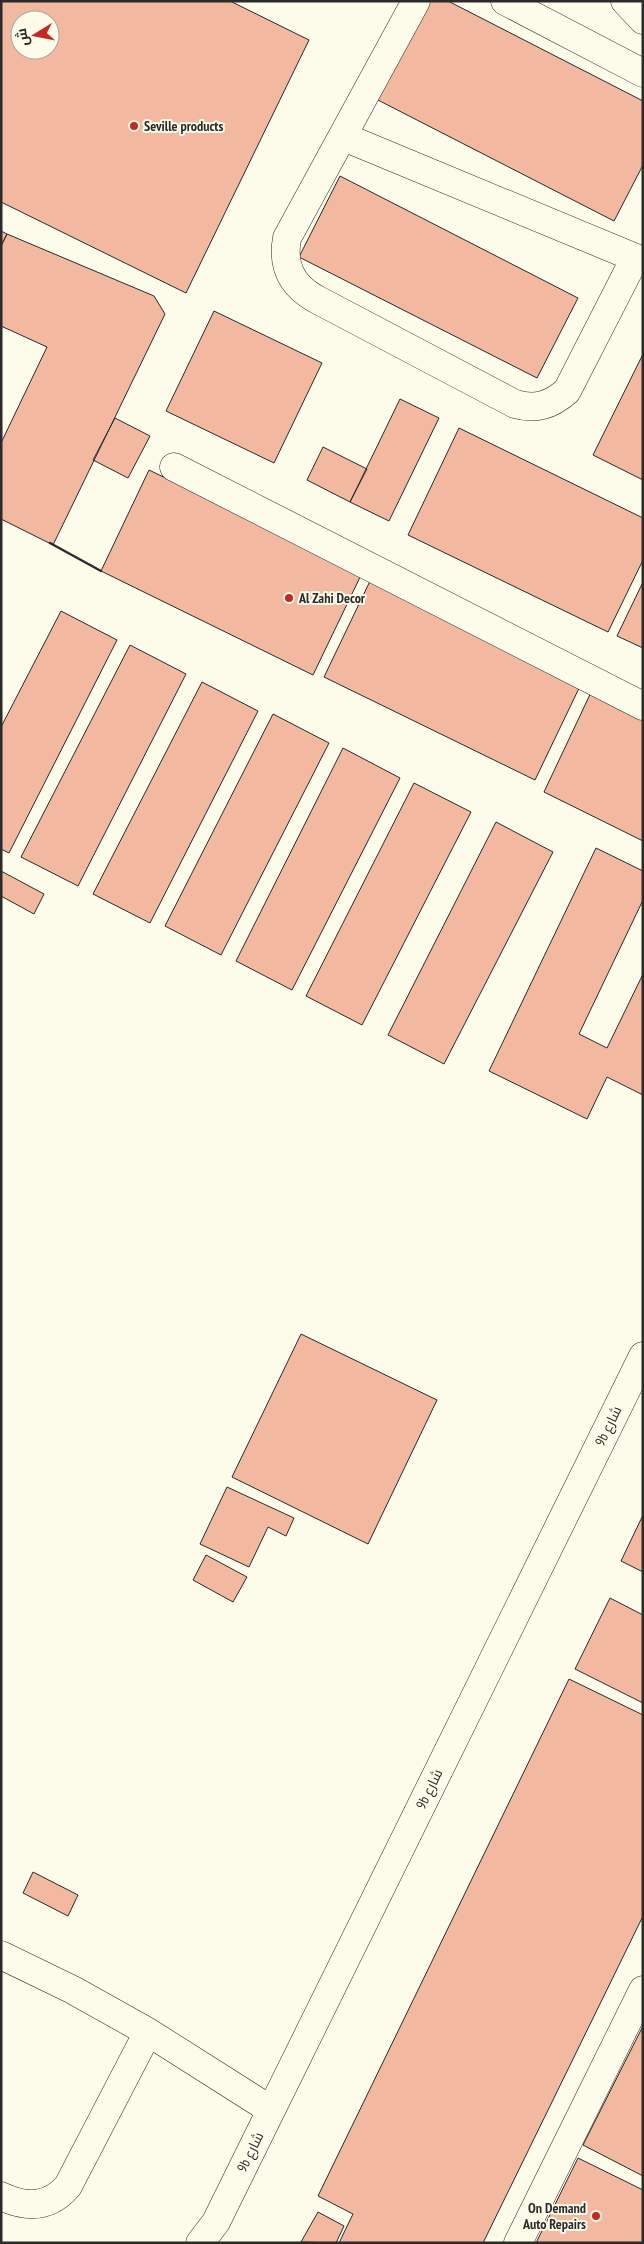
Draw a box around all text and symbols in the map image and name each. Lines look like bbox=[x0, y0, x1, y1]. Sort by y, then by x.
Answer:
north arrow bbox=[10, 10, 60, 60]
text: ش bbox=[12, 27, 33, 48]
place label: Seville products bbox=[144, 117, 223, 135]
marker: Seville products bbox=[128, 120, 140, 132]
place label: Al Zahi Decor bbox=[298, 589, 366, 607]
marker: Al Zahi Decor bbox=[283, 592, 295, 604]
street label: 9b شارع bbox=[591, 1403, 625, 1449]
street label: 9b شارع bbox=[412, 1766, 446, 1812]
street label: 9b شارع bbox=[233, 2129, 267, 2175]
place label: On Demand Auto Repairs bbox=[522, 2199, 586, 2233]
marker: On Demand Auto Repairs bbox=[590, 2210, 602, 2222]

